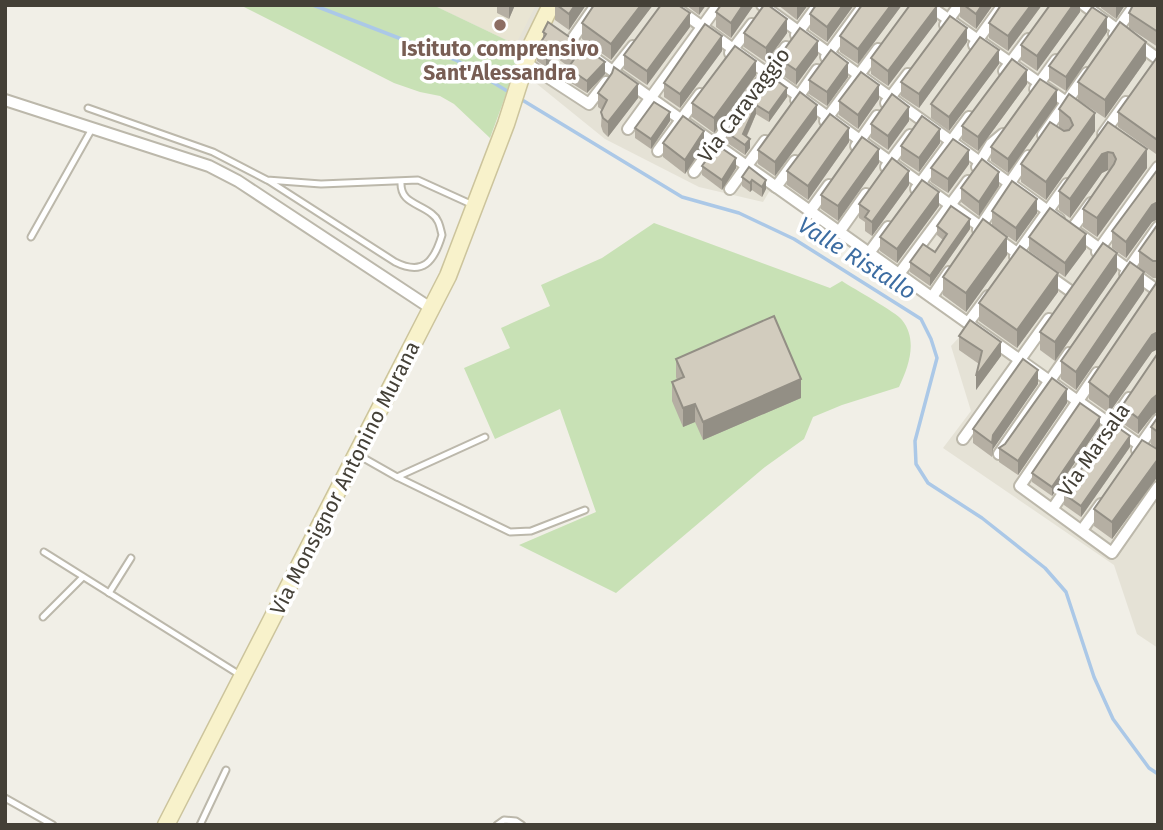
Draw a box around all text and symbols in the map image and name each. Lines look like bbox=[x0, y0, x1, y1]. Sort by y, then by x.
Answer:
marker: Istituto comprensivo Sant'Alessandra bbox=[492, 17, 508, 33]
place label: Istituto comprensivo Sant'Alessandra bbox=[401, 36, 599, 86]
street label: Via Caravaggio bbox=[692, 42, 796, 168]
water label: Valle Ristallo bbox=[793, 211, 921, 305]
street label: Via Monsignor Antonino Murana bbox=[264, 337, 426, 619]
street label: Via Marsala bbox=[1052, 398, 1136, 502]

